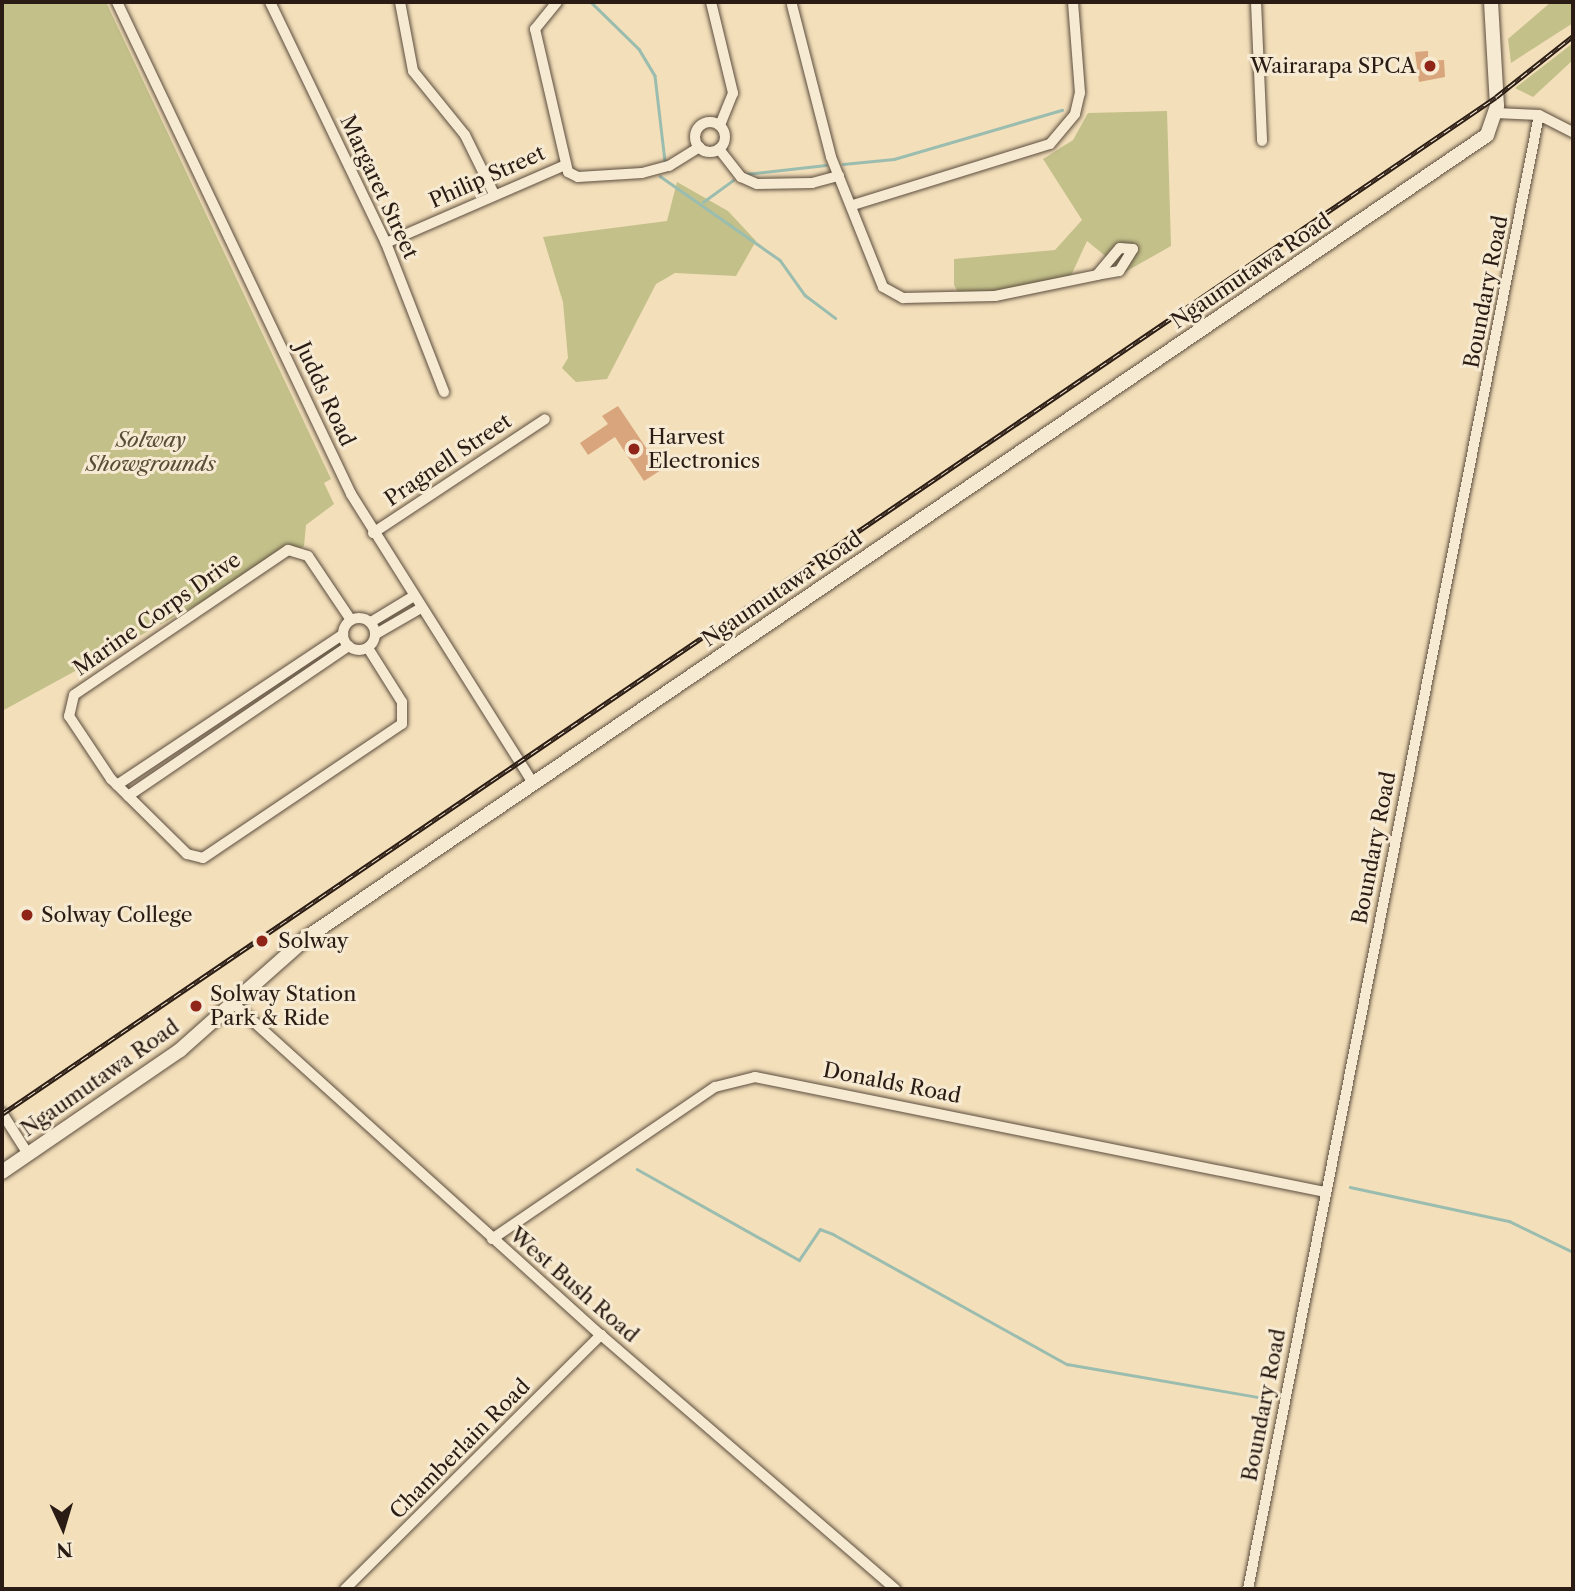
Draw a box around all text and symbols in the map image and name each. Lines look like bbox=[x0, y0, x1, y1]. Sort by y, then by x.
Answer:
place label: Wairarapa SPCA bbox=[1250, 53, 1416, 79]
marker: Wairarapa SPCA bbox=[1422, 58, 1438, 74]
street label: Margaret Street bbox=[335, 111, 423, 263]
street label: Philip Street bbox=[425, 140, 549, 214]
street label: Ngaumutawa Road bbox=[1166, 208, 1336, 334]
street label: Boundary Road bbox=[1459, 213, 1513, 371]
street label: Judds Road bbox=[290, 338, 360, 450]
street label: Pragnell Street bbox=[380, 408, 516, 512]
place label: Harvest Electronics bbox=[648, 424, 760, 474]
park label: Solway Showgrounds bbox=[86, 427, 216, 477]
marker: Harvest Electronics bbox=[626, 441, 642, 457]
street label: Ngaumutawa Road bbox=[697, 526, 867, 652]
street label: Marine Corps Drive bbox=[69, 547, 245, 681]
street label: Boundary Road bbox=[1347, 769, 1401, 927]
place label: Solway College bbox=[41, 902, 193, 928]
marker: Solway College bbox=[19, 907, 35, 923]
place label: Solway bbox=[278, 928, 348, 954]
marker: Solway bbox=[252, 931, 272, 951]
place label: Solway Station Park & Ride bbox=[210, 981, 357, 1031]
marker: Solway Station Park & Ride bbox=[188, 998, 204, 1014]
street label: Ngaumutawa Road bbox=[16, 1014, 184, 1142]
street label: Donalds Road bbox=[821, 1057, 963, 1109]
street label: West Bush Road bbox=[504, 1222, 644, 1348]
street label: Boundary Road bbox=[1237, 1326, 1291, 1484]
street label: Chamberlain Road bbox=[385, 1374, 535, 1524]
north arrow bbox=[28, 1493, 98, 1563]
text: N bbox=[55, 1537, 74, 1561]

